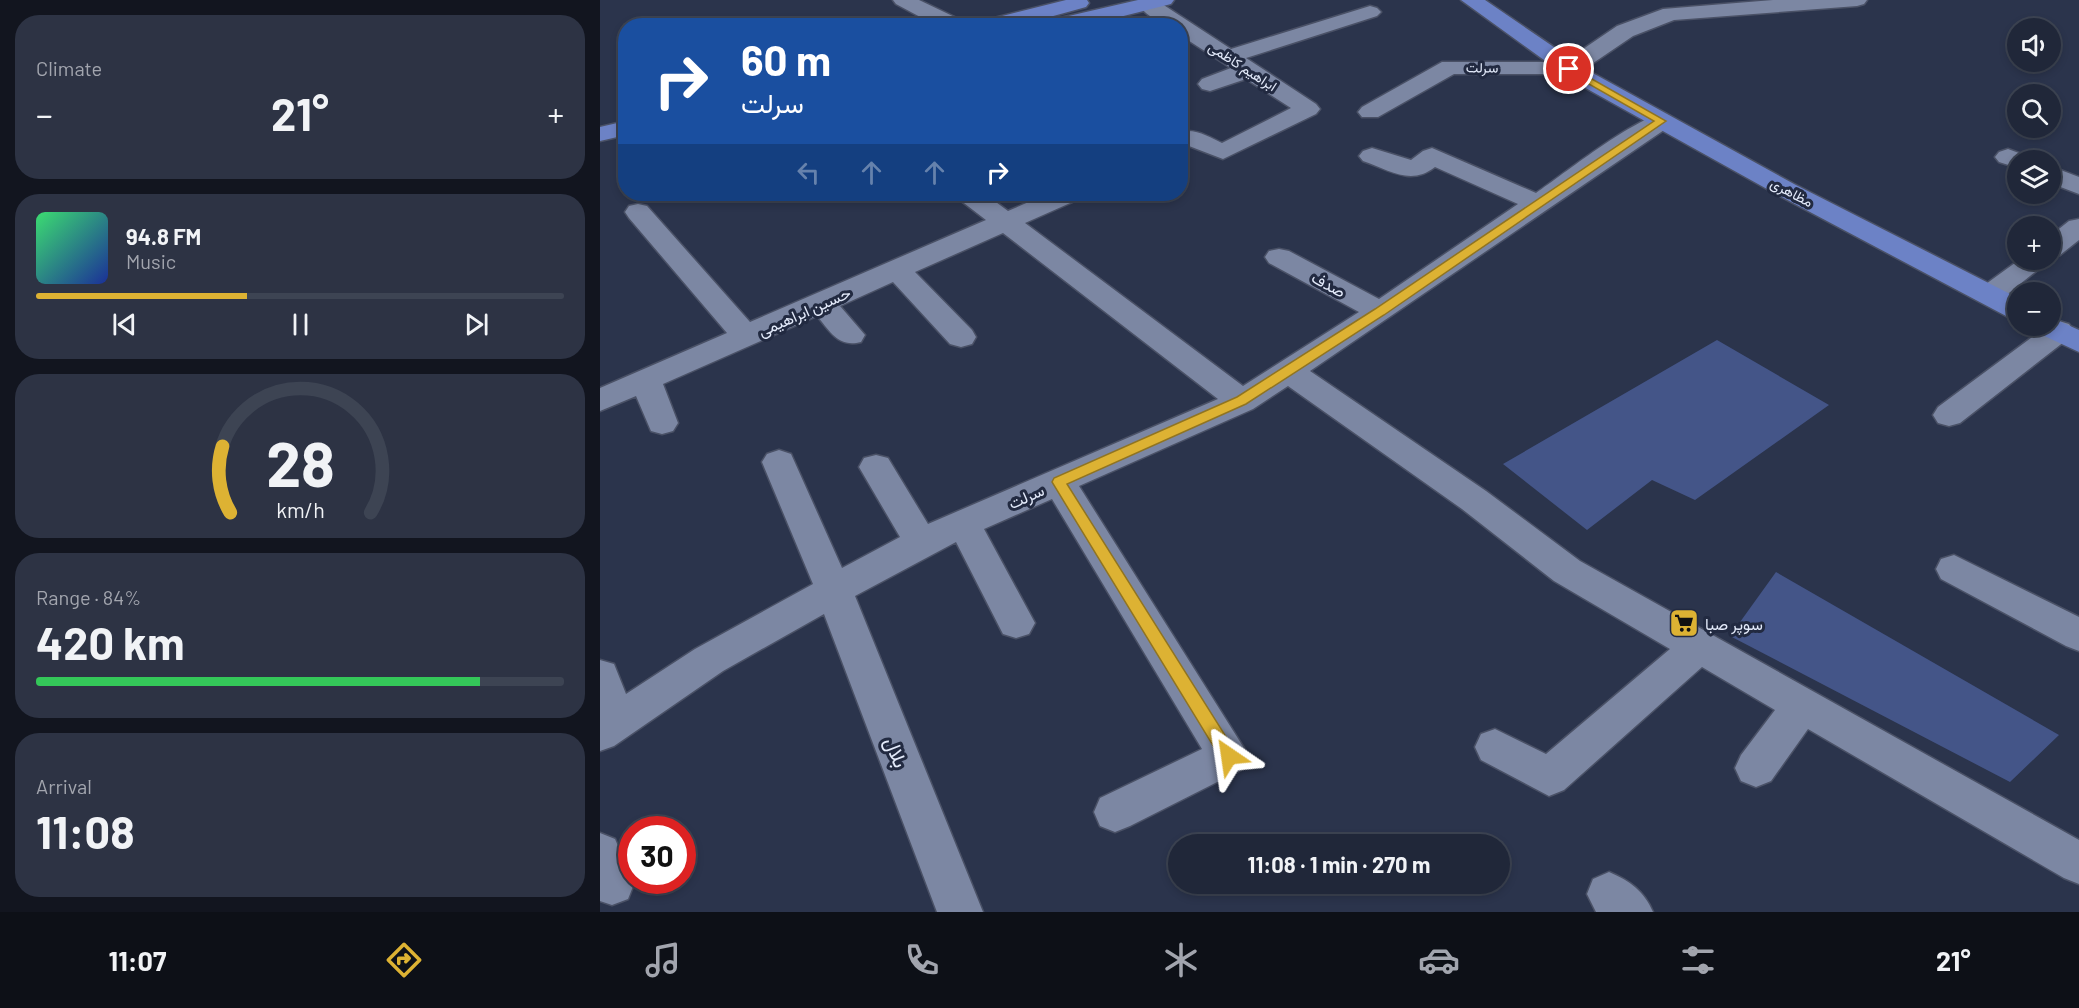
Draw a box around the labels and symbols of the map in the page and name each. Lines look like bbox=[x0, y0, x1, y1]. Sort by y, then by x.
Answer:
street label: ابراهیم کاظمی bbox=[1205, 38, 1280, 95]
pin bbox=[1543, 43, 1594, 94]
street label: سرلت bbox=[1466, 58, 1498, 77]
street label: مظاهری bbox=[1767, 174, 1816, 211]
street label: صدف bbox=[1309, 267, 1349, 301]
street label: حسین ابراهیمی bbox=[755, 282, 854, 342]
street label: سرلت bbox=[1005, 480, 1048, 514]
supermarket icon: سوپر صبا bbox=[1668, 607, 1700, 639]
place label: سوپر صبا bbox=[1705, 614, 1763, 636]
position arrow bbox=[1197, 724, 1261, 788]
street label: بلال bbox=[879, 733, 914, 771]
speed limit sign: 30 bbox=[618, 816, 696, 894]

